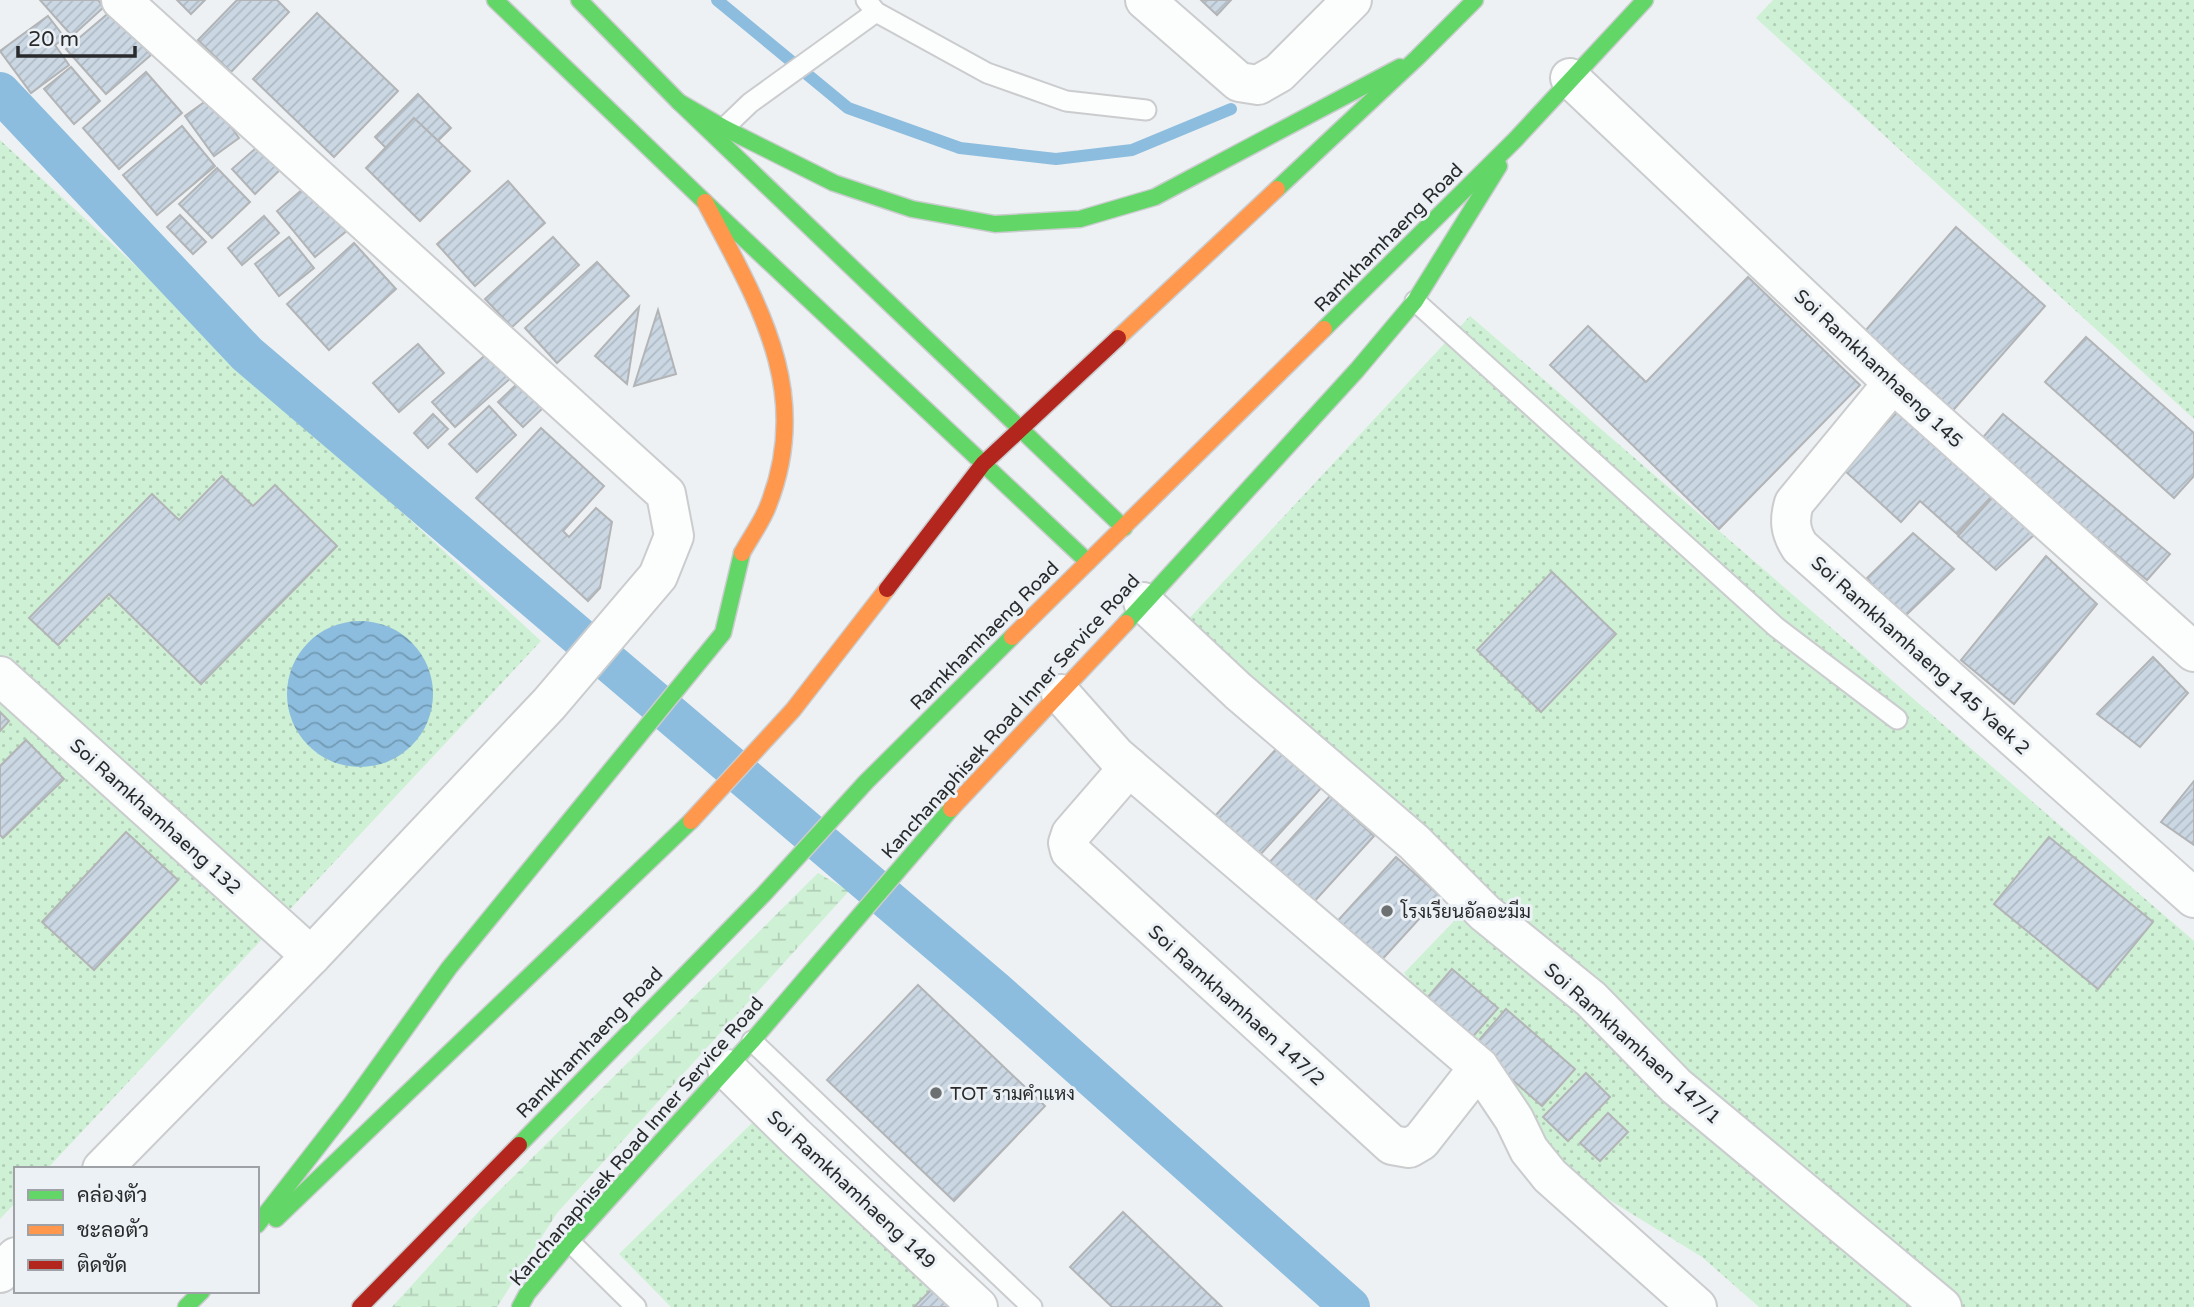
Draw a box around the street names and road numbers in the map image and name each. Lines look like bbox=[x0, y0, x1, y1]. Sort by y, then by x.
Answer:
street label: Ramkhamhaeng Road bbox=[1310, 159, 1468, 317]
street label: Soi Ramkhamhaeng 145 bbox=[1790, 285, 1967, 452]
street label: Soi Ramkhamhaeng 145 Yaek 2 bbox=[1807, 552, 2034, 760]
street label: Ramkhamhaeng Road bbox=[906, 557, 1064, 715]
street label: Kanchanaphisek Road Inner Service Road bbox=[877, 570, 1144, 863]
street label: Soi Ramkhamhaeng 132 bbox=[66, 734, 245, 899]
street label: Soi Ramkhamhaen 147/2 bbox=[1144, 921, 1329, 1091]
street label: Soi Ramkhamhaen 147/1 bbox=[1540, 959, 1725, 1129]
street label: Ramkhamhaeng Road bbox=[512, 963, 667, 1123]
street label: Kanchanaphisek Road Inner Service Road bbox=[505, 993, 768, 1290]
street label: Soi Ramkhamhaeng 149 bbox=[763, 1106, 940, 1273]

